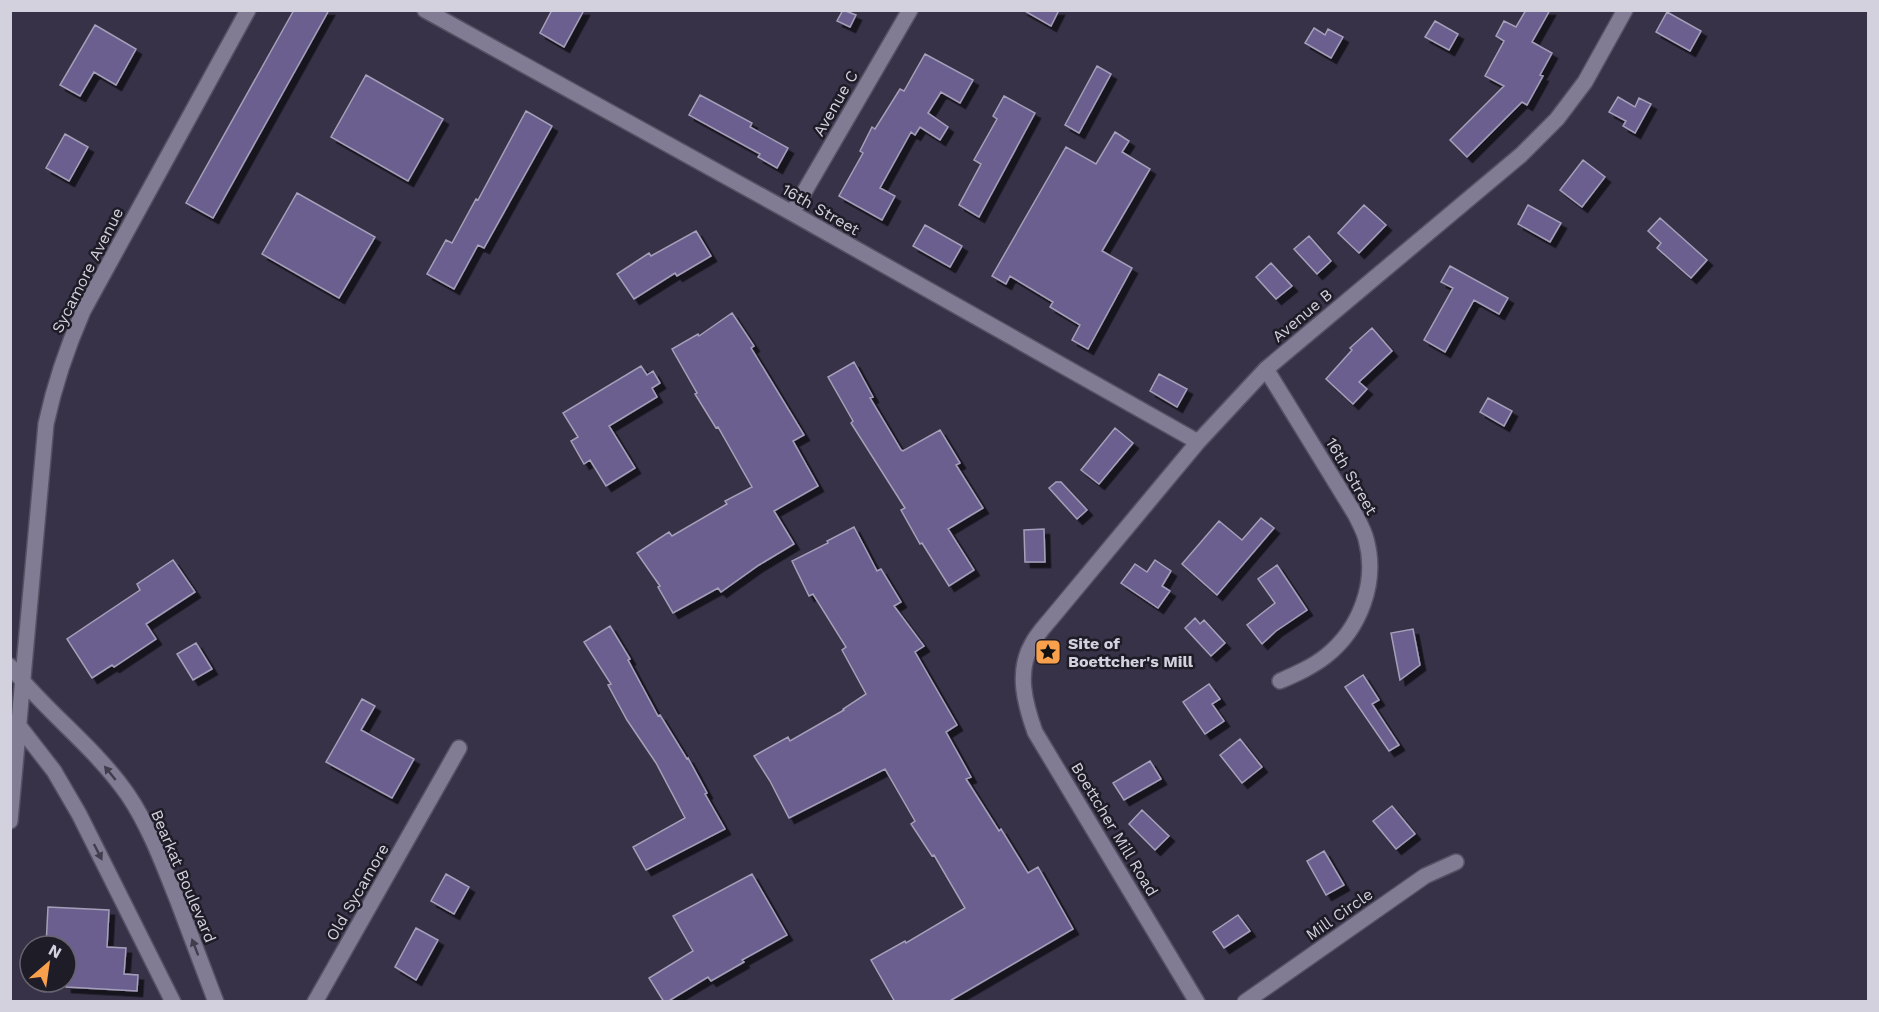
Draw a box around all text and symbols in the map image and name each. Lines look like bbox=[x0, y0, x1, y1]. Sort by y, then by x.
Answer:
street label: Avenue C bbox=[809, 67, 862, 140]
street label: 16th Street bbox=[779, 180, 863, 239]
street label: Sycamore Avenue bbox=[48, 204, 127, 336]
street label: Avenue B bbox=[1268, 285, 1336, 346]
street label: 16th Street bbox=[1322, 434, 1381, 519]
place label: Site of Boettcher's Mill bbox=[1068, 634, 1194, 671]
place icon: Site of Boettcher's Mill bbox=[1033, 637, 1063, 667]
street label: Boettcher Mill Road bbox=[1067, 759, 1162, 900]
one-way arrow bbox=[104, 766, 117, 781]
street label: Bearkat Boulevard bbox=[147, 807, 220, 945]
street label: Old Sycamore bbox=[322, 840, 393, 944]
one-way arrow bbox=[94, 844, 103, 861]
street label: Mill Circle bbox=[1302, 884, 1376, 944]
north arrow bbox=[18, 934, 78, 994]
one-way arrow bbox=[190, 938, 199, 956]
text: N bbox=[45, 940, 65, 963]

